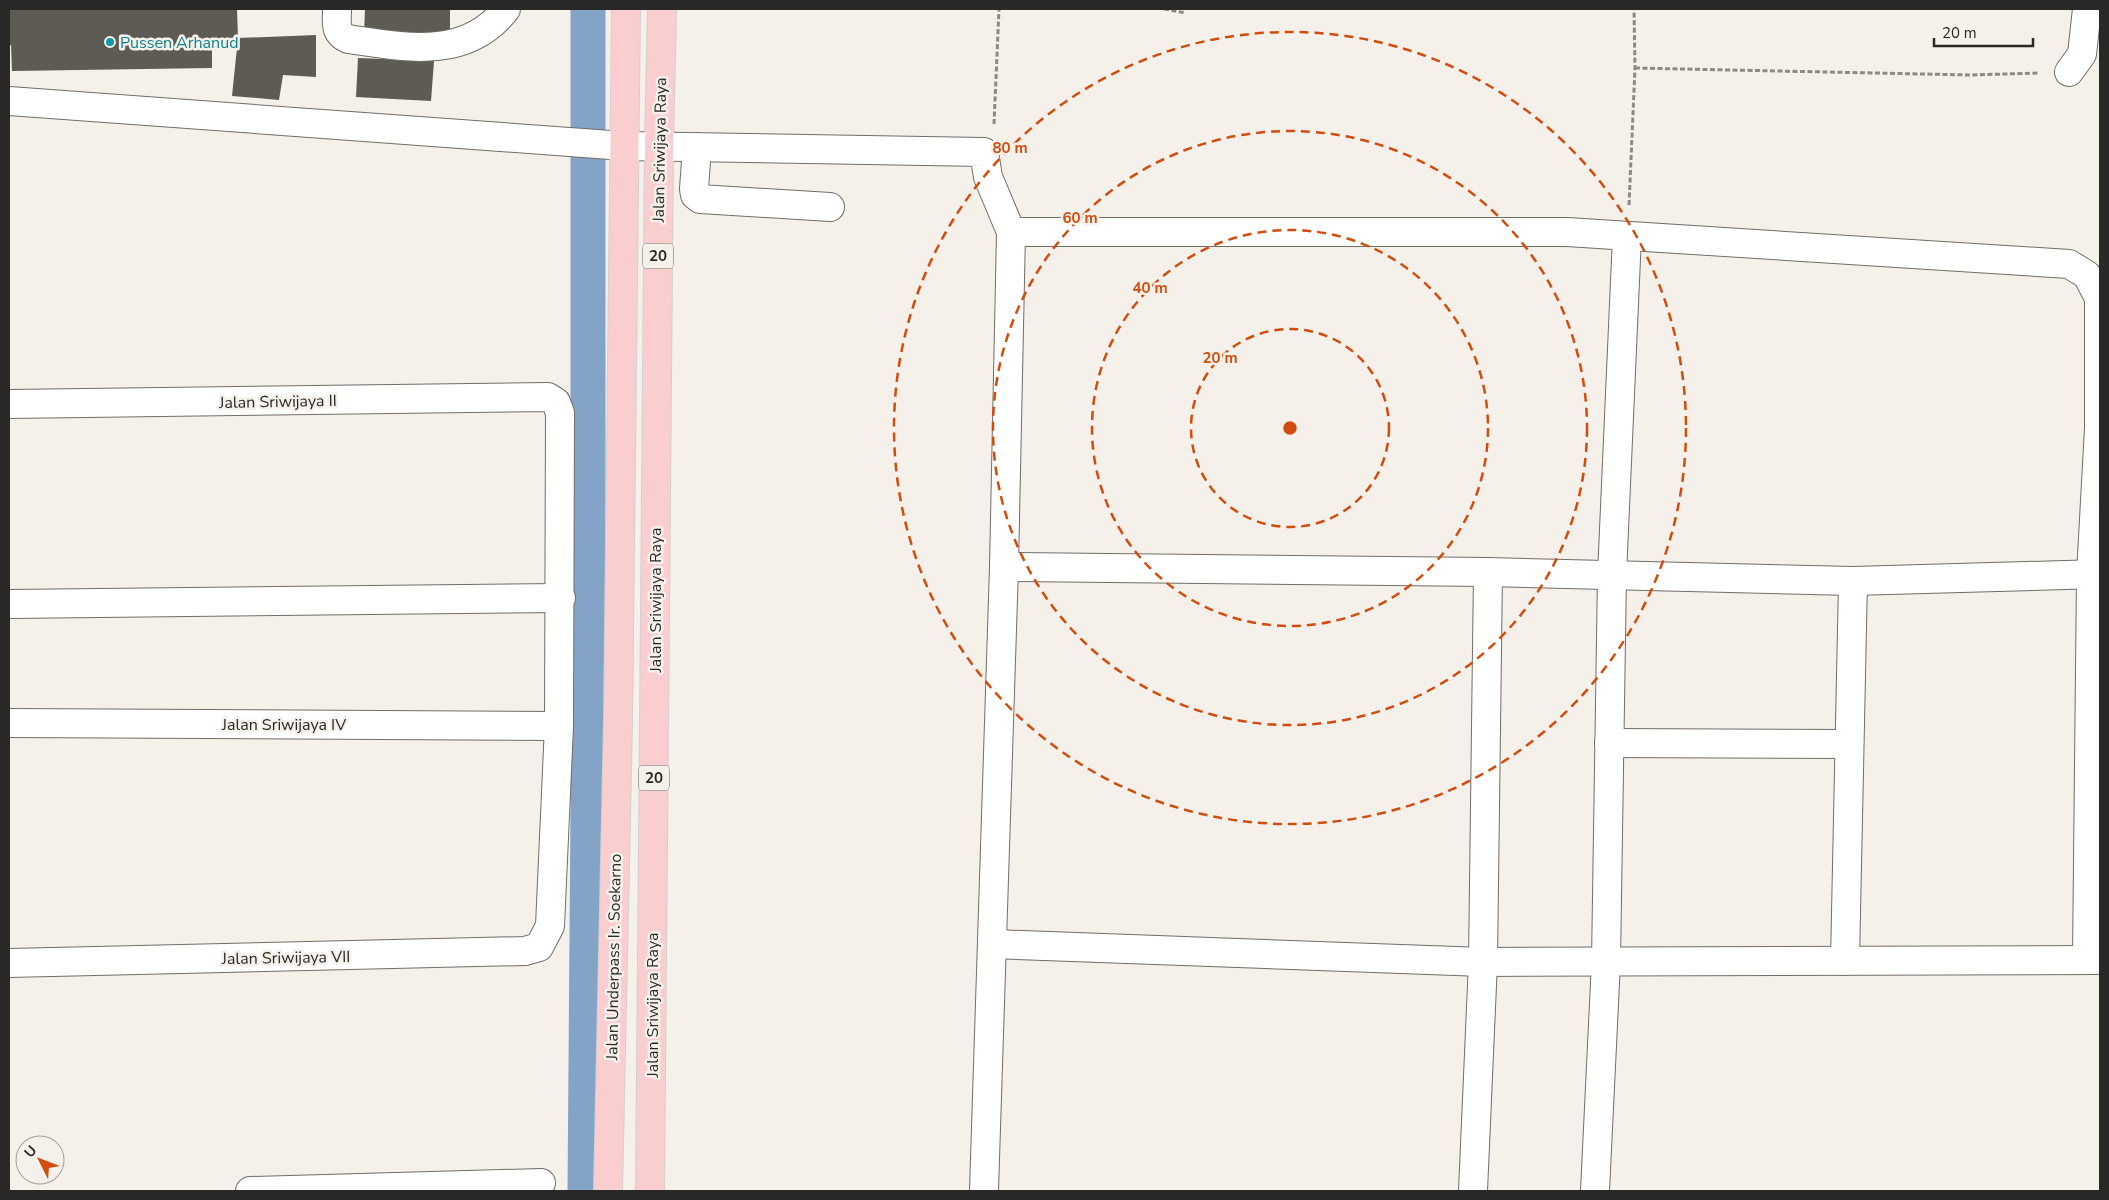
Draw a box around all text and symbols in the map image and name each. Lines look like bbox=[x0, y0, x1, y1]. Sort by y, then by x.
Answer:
scale bar bbox=[1934, 15, 2033, 47]
text: 20 m bbox=[1942, 23, 1977, 43]
place label: Pussen Arhanud bbox=[120, 32, 238, 54]
marker: Pussen Arhanud bbox=[104, 36, 116, 48]
street label: Jalan Sriwijaya Raya bbox=[648, 77, 672, 224]
text: 80 m bbox=[992, 138, 1028, 158]
text: 60 m bbox=[1062, 208, 1098, 228]
road number: 20 bbox=[643, 244, 673, 268]
text: 40 m bbox=[1132, 278, 1168, 298]
text: 20 m bbox=[1202, 348, 1238, 368]
street label: Jalan Sriwijaya II bbox=[218, 390, 337, 414]
centre of rings bbox=[1281, 419, 1299, 437]
street label: Jalan Sriwijaya Raya bbox=[645, 528, 667, 673]
street label: Jalan Sriwijaya IV bbox=[221, 714, 347, 736]
road number: 20 bbox=[639, 766, 669, 790]
street label: Jalan Underpass Ir. Soekarno bbox=[601, 854, 627, 1061]
street label: Jalan Sriwijaya Raya bbox=[642, 933, 664, 1078]
street label: Jalan Sriwijaya VII bbox=[221, 946, 350, 970]
north arrow bbox=[15, 1135, 65, 1185]
text: U bbox=[20, 1141, 41, 1162]

